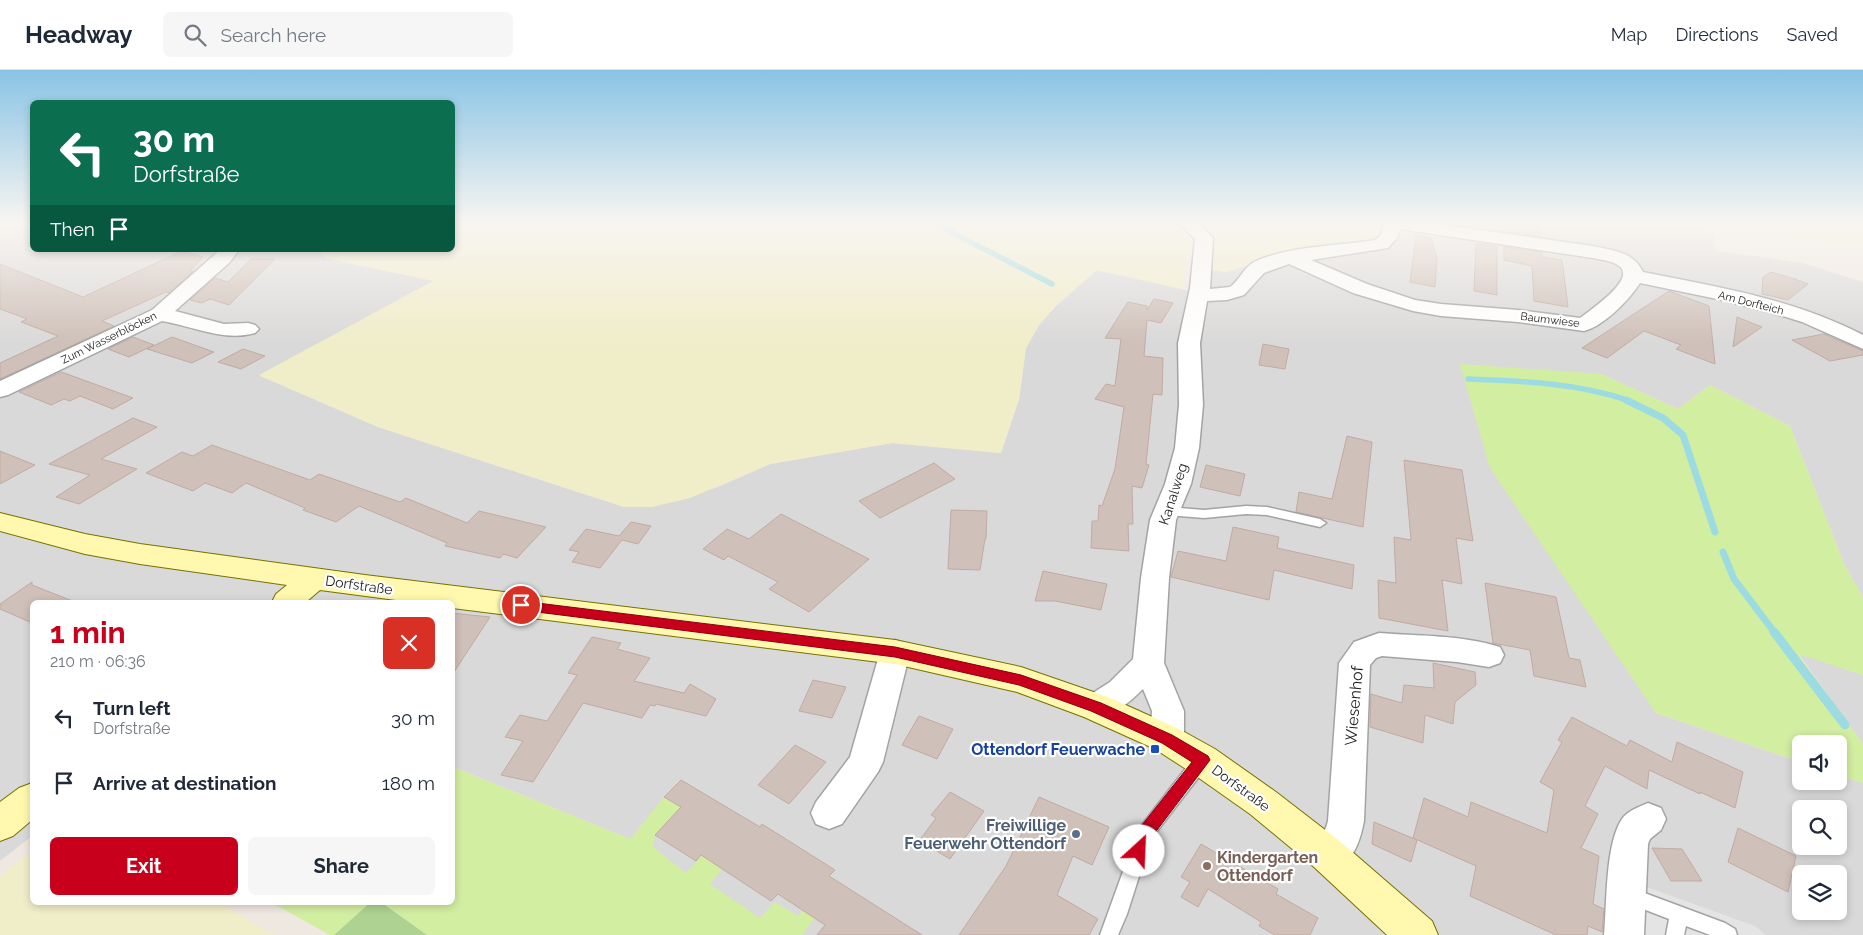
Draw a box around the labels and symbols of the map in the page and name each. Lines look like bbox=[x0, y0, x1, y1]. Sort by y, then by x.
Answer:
street label: Am Dorfteich bbox=[1717, 289, 1785, 317]
street label: Zum Wasserblöcken bbox=[59, 309, 159, 367]
street label: Baumwiese bbox=[1520, 310, 1581, 330]
street label: Kanalweg bbox=[1156, 461, 1190, 527]
street label: Dorfstraße bbox=[324, 572, 394, 598]
pin bbox=[500, 584, 542, 626]
street label: Wiesenhof bbox=[1341, 665, 1367, 747]
place label: Ottendorf Feuerwache bbox=[971, 740, 1145, 759]
marker: Ottendorf Feuerwache bbox=[1149, 743, 1161, 755]
street label: Dorfstraße bbox=[1209, 762, 1273, 814]
place label: Freiwillige Feuerwehr Ottendorf bbox=[904, 816, 1067, 853]
position arrow bbox=[1112, 824, 1164, 876]
marker: Freiwillige Feuerwehr Ottendorf bbox=[1070, 828, 1082, 840]
place label: Kindergarten Ottendorf bbox=[1217, 848, 1318, 885]
marker: Kindergarten Ottendorf bbox=[1201, 860, 1213, 872]

